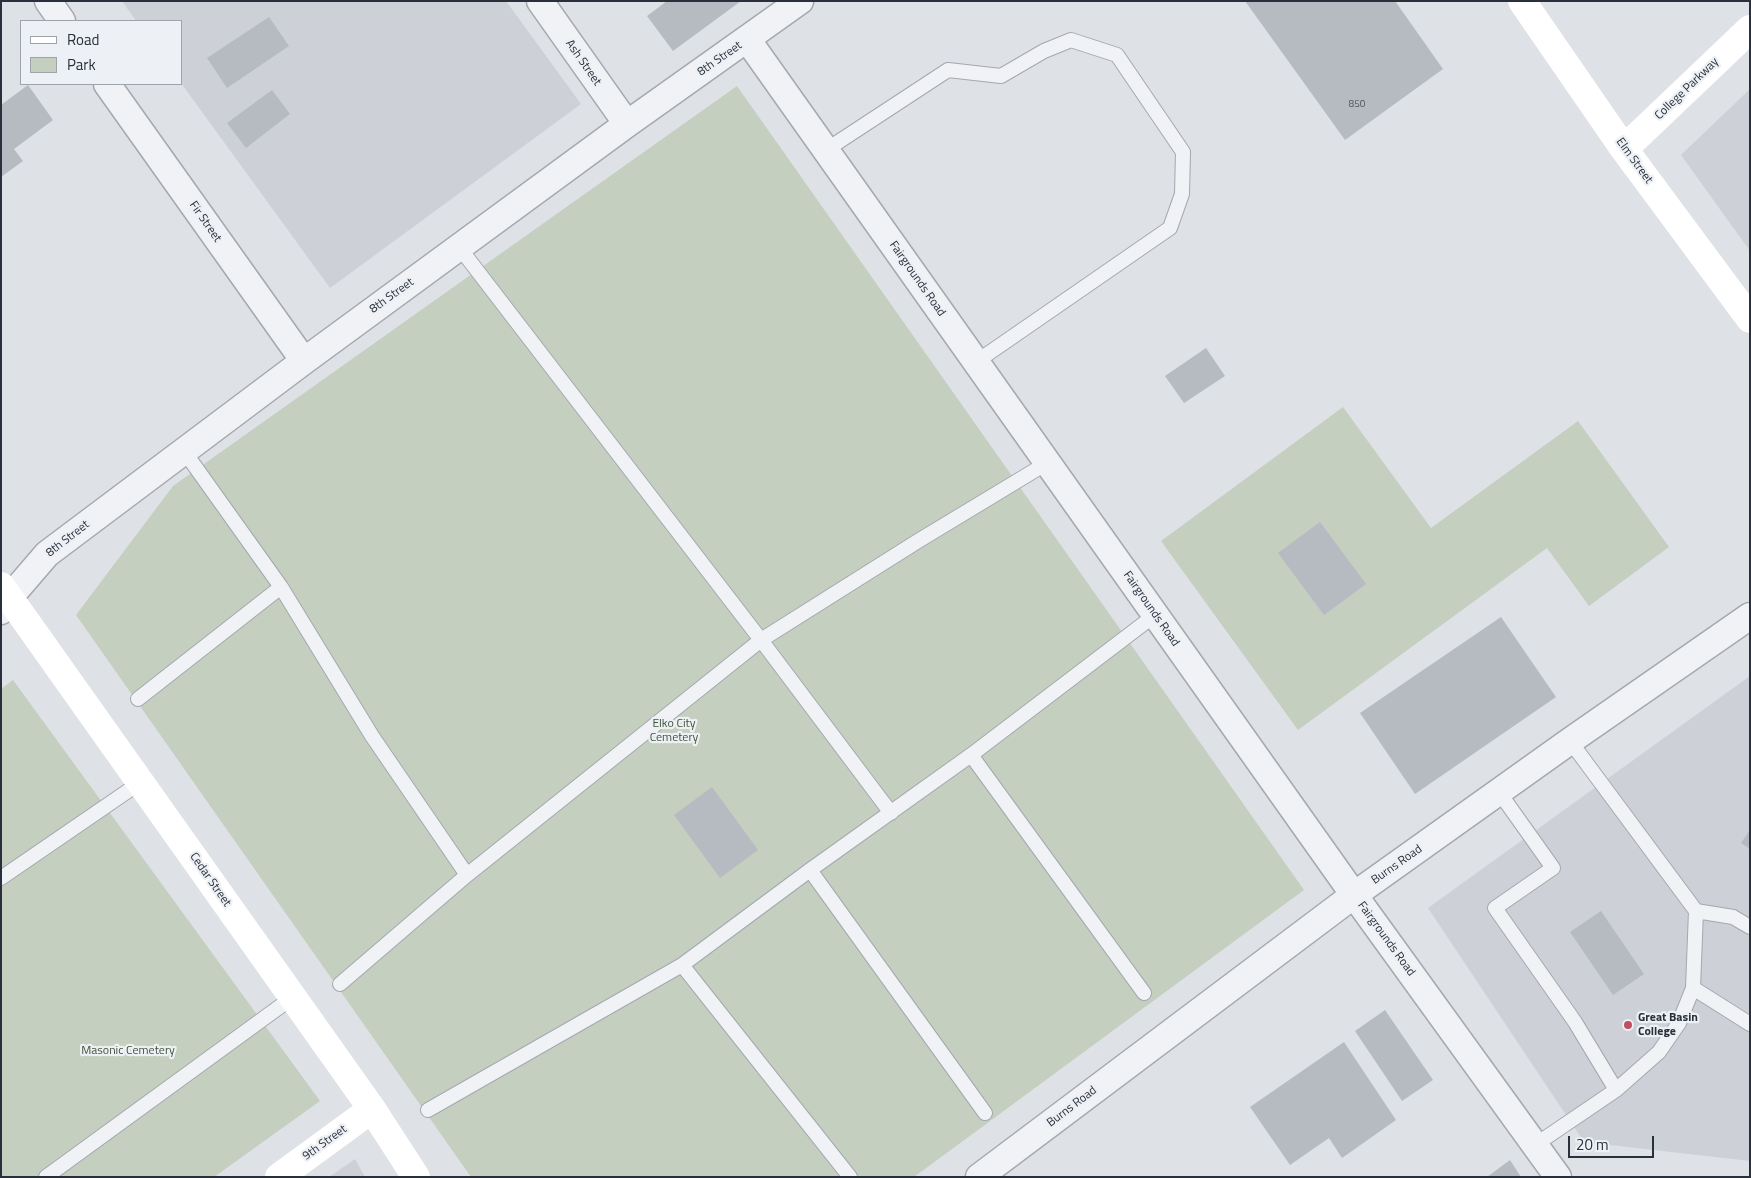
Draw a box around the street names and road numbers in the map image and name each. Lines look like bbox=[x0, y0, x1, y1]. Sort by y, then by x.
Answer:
street label: Ash Street bbox=[562, 37, 604, 89]
street label: 8th Street bbox=[695, 38, 745, 80]
street label: College Parkway bbox=[1652, 55, 1722, 123]
street label: Elm Street bbox=[1613, 135, 1655, 187]
street label: Fir Street bbox=[186, 199, 224, 245]
street label: Fairgrounds Road bbox=[886, 239, 948, 319]
street label: 8th Street bbox=[367, 275, 417, 317]
street label: 8th Street bbox=[43, 518, 93, 560]
street label: Fairgrounds Road bbox=[1120, 569, 1182, 649]
street label: Burns Road bbox=[1369, 842, 1425, 888]
street label: Cedar Street bbox=[186, 850, 234, 910]
street label: Fairgrounds Road bbox=[1354, 899, 1418, 979]
street label: Burns Road bbox=[1044, 1084, 1100, 1130]
street label: 9th Street bbox=[300, 1122, 350, 1164]

